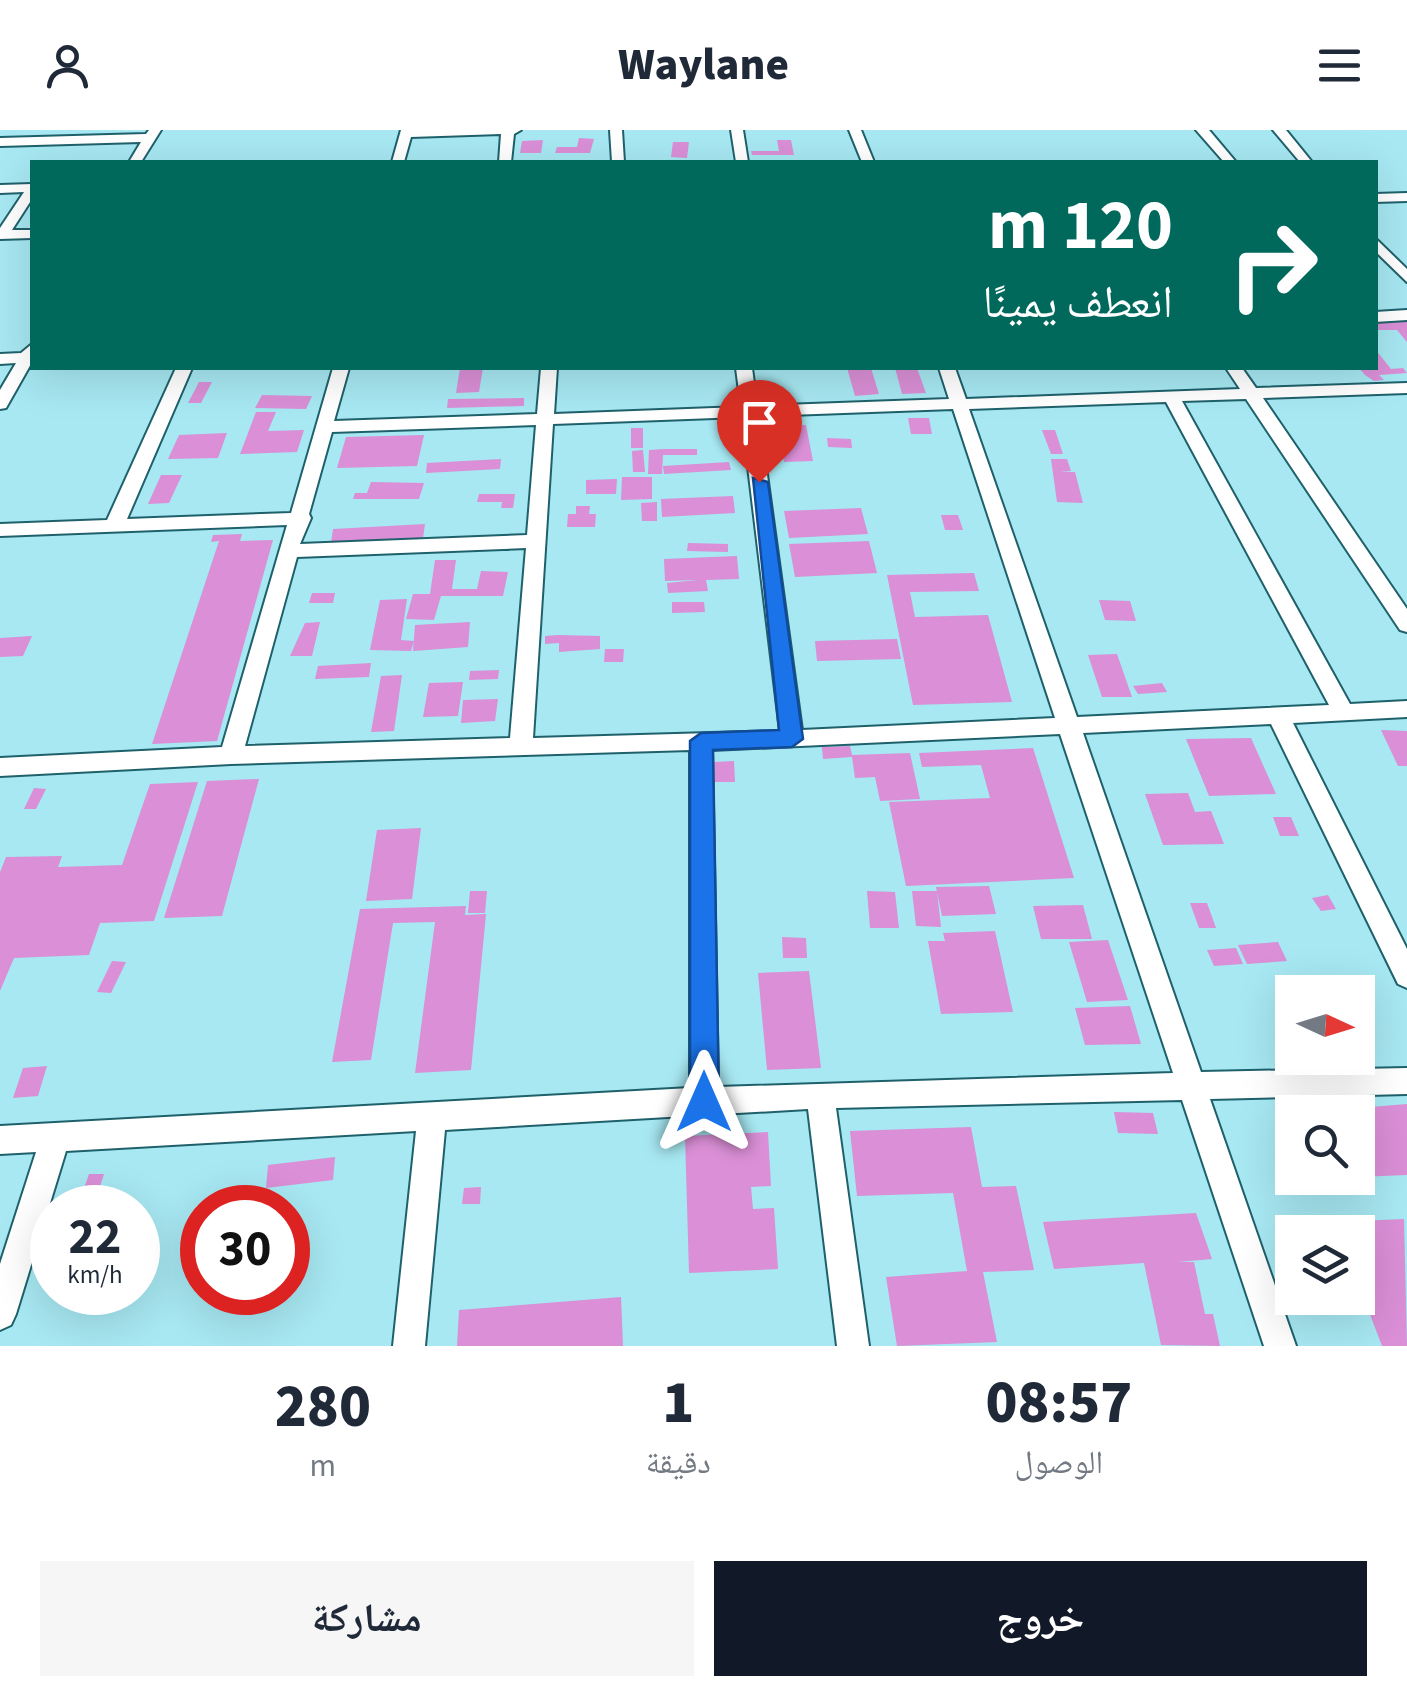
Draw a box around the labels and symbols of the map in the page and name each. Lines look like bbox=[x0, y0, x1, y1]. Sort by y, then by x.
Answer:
pin bbox=[717, 380, 802, 483]
north arrow bbox=[1275, 975, 1375, 1075]
position arrow bbox=[652, 1050, 756, 1154]
speed limit sign: 30 bbox=[180, 1185, 310, 1315]

